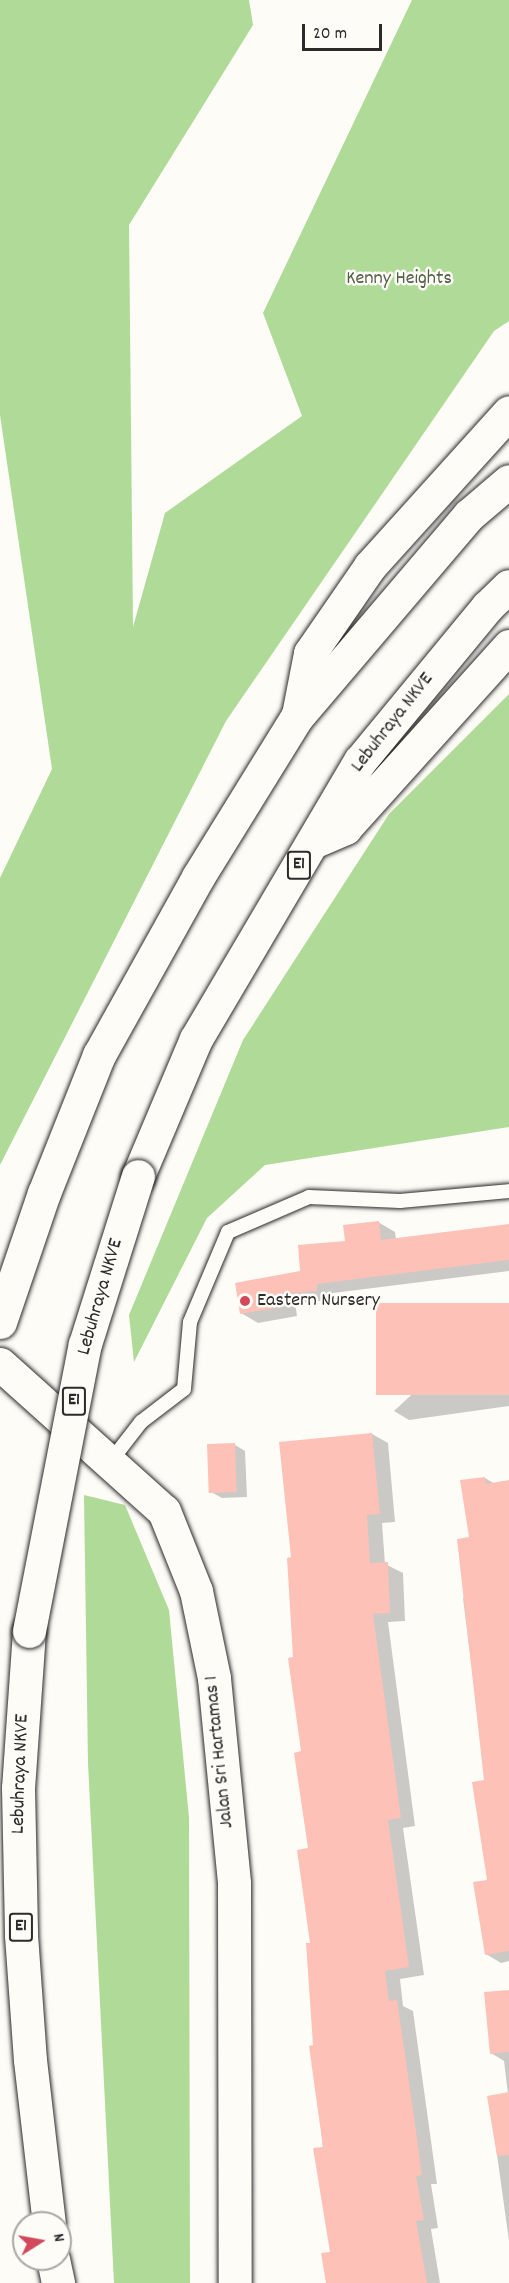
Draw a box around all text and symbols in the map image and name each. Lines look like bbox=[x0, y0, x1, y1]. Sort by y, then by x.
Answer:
scale bar bbox=[305, 12, 384, 50]
text: 20 m bbox=[313, 22, 347, 47]
park label: Kenny Heights bbox=[346, 267, 452, 291]
street label: Lebuhraya NKVE bbox=[347, 668, 439, 778]
road number: E1 bbox=[286, 850, 312, 880]
street label: Lebuhraya NKVE bbox=[73, 1236, 129, 1358]
place label: Eastern Nursery bbox=[257, 1289, 380, 1313]
marker: Eastern Nursery bbox=[238, 1294, 252, 1308]
road number: E1 bbox=[60, 1386, 88, 1416]
street label: Jalan Sri Hartamas 1 bbox=[200, 1674, 240, 1830]
street label: Lebuhraya NKVE bbox=[7, 1714, 35, 1834]
road number: E1 bbox=[8, 1912, 34, 1942]
north arrow bbox=[12, 2211, 72, 2271]
text: N bbox=[46, 2232, 70, 2244]

